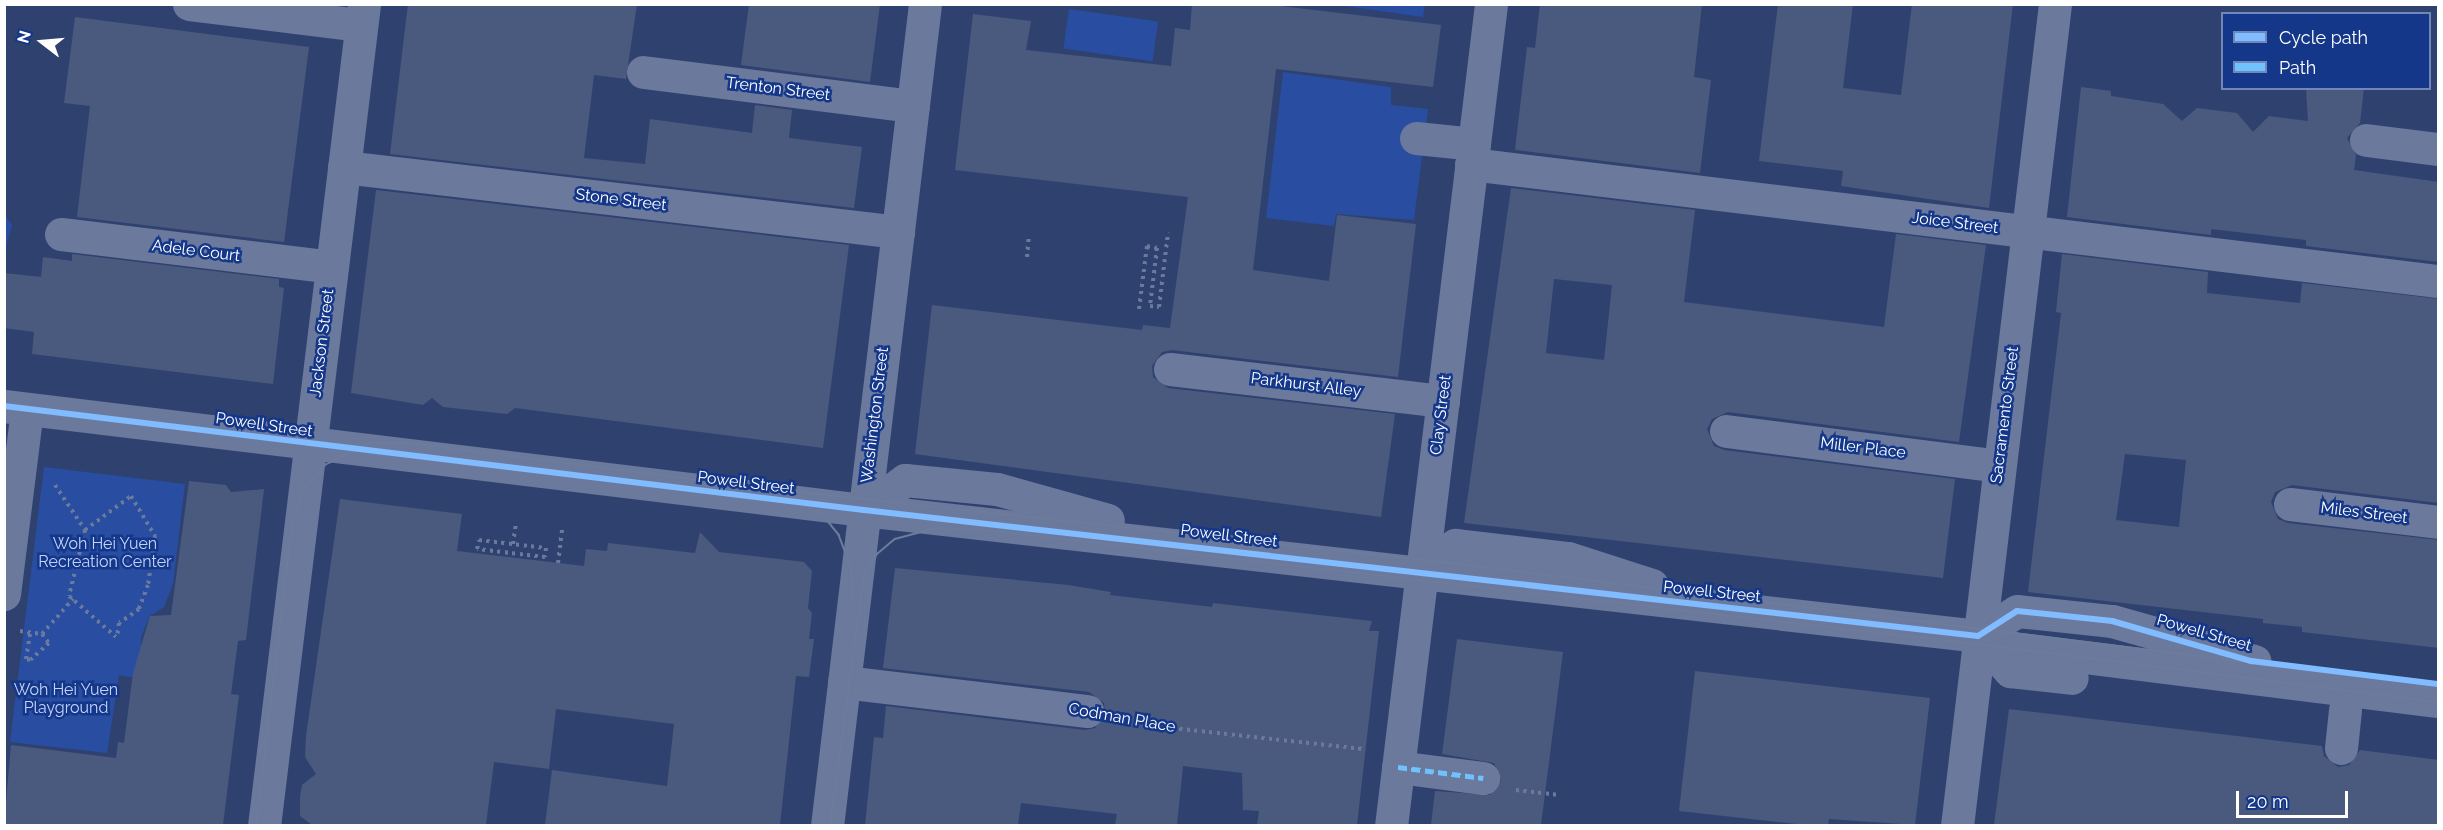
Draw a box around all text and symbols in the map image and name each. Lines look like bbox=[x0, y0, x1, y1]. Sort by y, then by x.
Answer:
north arrow bbox=[12, 12, 72, 72]
legend bbox=[2221, 12, 2431, 90]
text: Cycle path bbox=[2279, 27, 2368, 48]
text: N bbox=[13, 28, 35, 45]
text: Path bbox=[2279, 57, 2316, 78]
street label: Trenton Street bbox=[725, 73, 831, 105]
street label: Stone Street bbox=[574, 185, 668, 215]
street label: Joice Street bbox=[1911, 208, 1999, 238]
street label: Adele Court bbox=[151, 236, 241, 266]
street label: Jackson Street bbox=[306, 288, 338, 398]
street label: Sacramento Street bbox=[1987, 345, 2023, 485]
street label: Washington Street bbox=[857, 346, 893, 484]
street label: Parkhurst Alley bbox=[1249, 369, 1363, 401]
street label: Clay Street bbox=[1427, 374, 1455, 456]
street label: Powell Street bbox=[214, 409, 314, 441]
street label: Miller Place bbox=[1819, 433, 1907, 463]
street label: Powell Street bbox=[696, 467, 796, 499]
street label: Miles Street bbox=[2319, 498, 2409, 528]
street label: Powell Street bbox=[1179, 520, 1279, 552]
park label: Woh Hei Yuen Recreation Center bbox=[38, 534, 172, 572]
street label: Powell Street bbox=[1662, 577, 1762, 607]
street label: Powell Street bbox=[2154, 610, 2254, 656]
park label: Woh Hei Yuen Playground bbox=[14, 680, 118, 718]
street label: Codman Place bbox=[1067, 699, 1177, 737]
scale bar bbox=[2239, 779, 2352, 817]
text: 20 m bbox=[2247, 791, 2289, 812]

